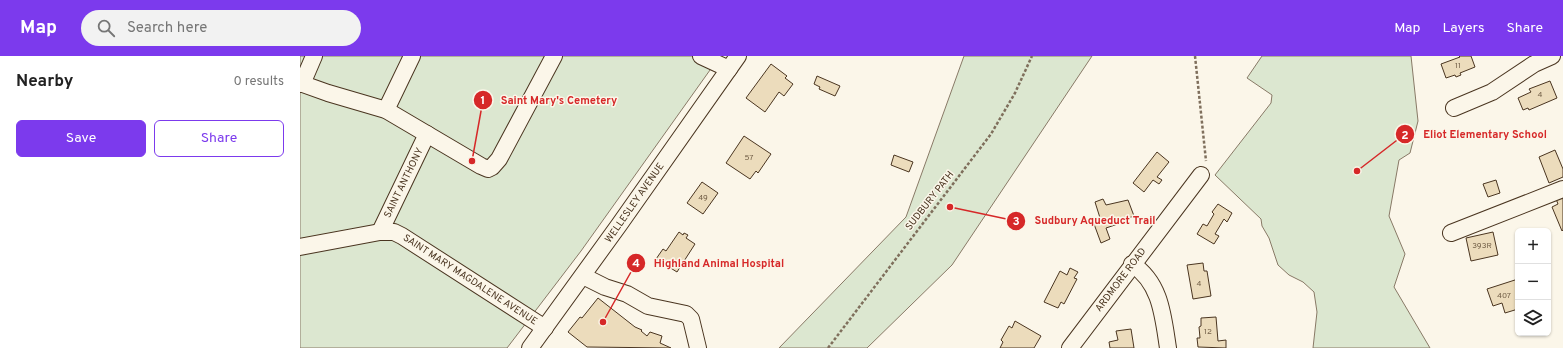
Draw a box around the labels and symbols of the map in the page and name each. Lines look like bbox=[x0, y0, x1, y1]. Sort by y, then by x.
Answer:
house number: 11 bbox=[1455, 61, 1461, 71]
callout: Saint Mary's Cemetery bbox=[473, 89, 626, 112]
house number: 4 bbox=[1538, 90, 1543, 100]
text: 1 bbox=[481, 93, 485, 109]
text: Saint Mary's Cemetery bbox=[501, 94, 617, 108]
callout: Eliot Elementary School bbox=[1395, 123, 1554, 146]
text: 2 bbox=[1401, 128, 1409, 144]
text: Eliot Elementary School bbox=[1423, 128, 1547, 142]
street label: SAINT ANTHONY bbox=[381, 145, 427, 220]
house number: 57 bbox=[744, 153, 754, 163]
street label: WELLESLEY AVENUE bbox=[602, 160, 668, 246]
street label: SUDBURY PATH bbox=[903, 169, 957, 233]
house number: 49 bbox=[698, 193, 708, 203]
callout: Sudbury Aqueduct Trail bbox=[1006, 209, 1164, 232]
text: 3 bbox=[1012, 214, 1020, 230]
text: Sudbury Aqueduct Trail bbox=[1034, 214, 1156, 228]
street label: SAINT MARY MAGDALENE AVENUE bbox=[400, 232, 540, 328]
house number: 393R bbox=[1472, 241, 1492, 251]
street label: ARDMORE ROAD bbox=[1093, 245, 1150, 315]
callout: Highland Animal Hospital bbox=[626, 251, 793, 274]
text: 4 bbox=[632, 256, 640, 272]
text: Highland Animal Hospital bbox=[654, 257, 784, 271]
house number: 4 bbox=[1197, 279, 1202, 289]
house number: 407 bbox=[1497, 291, 1511, 301]
house number: 12 bbox=[1204, 327, 1212, 337]

